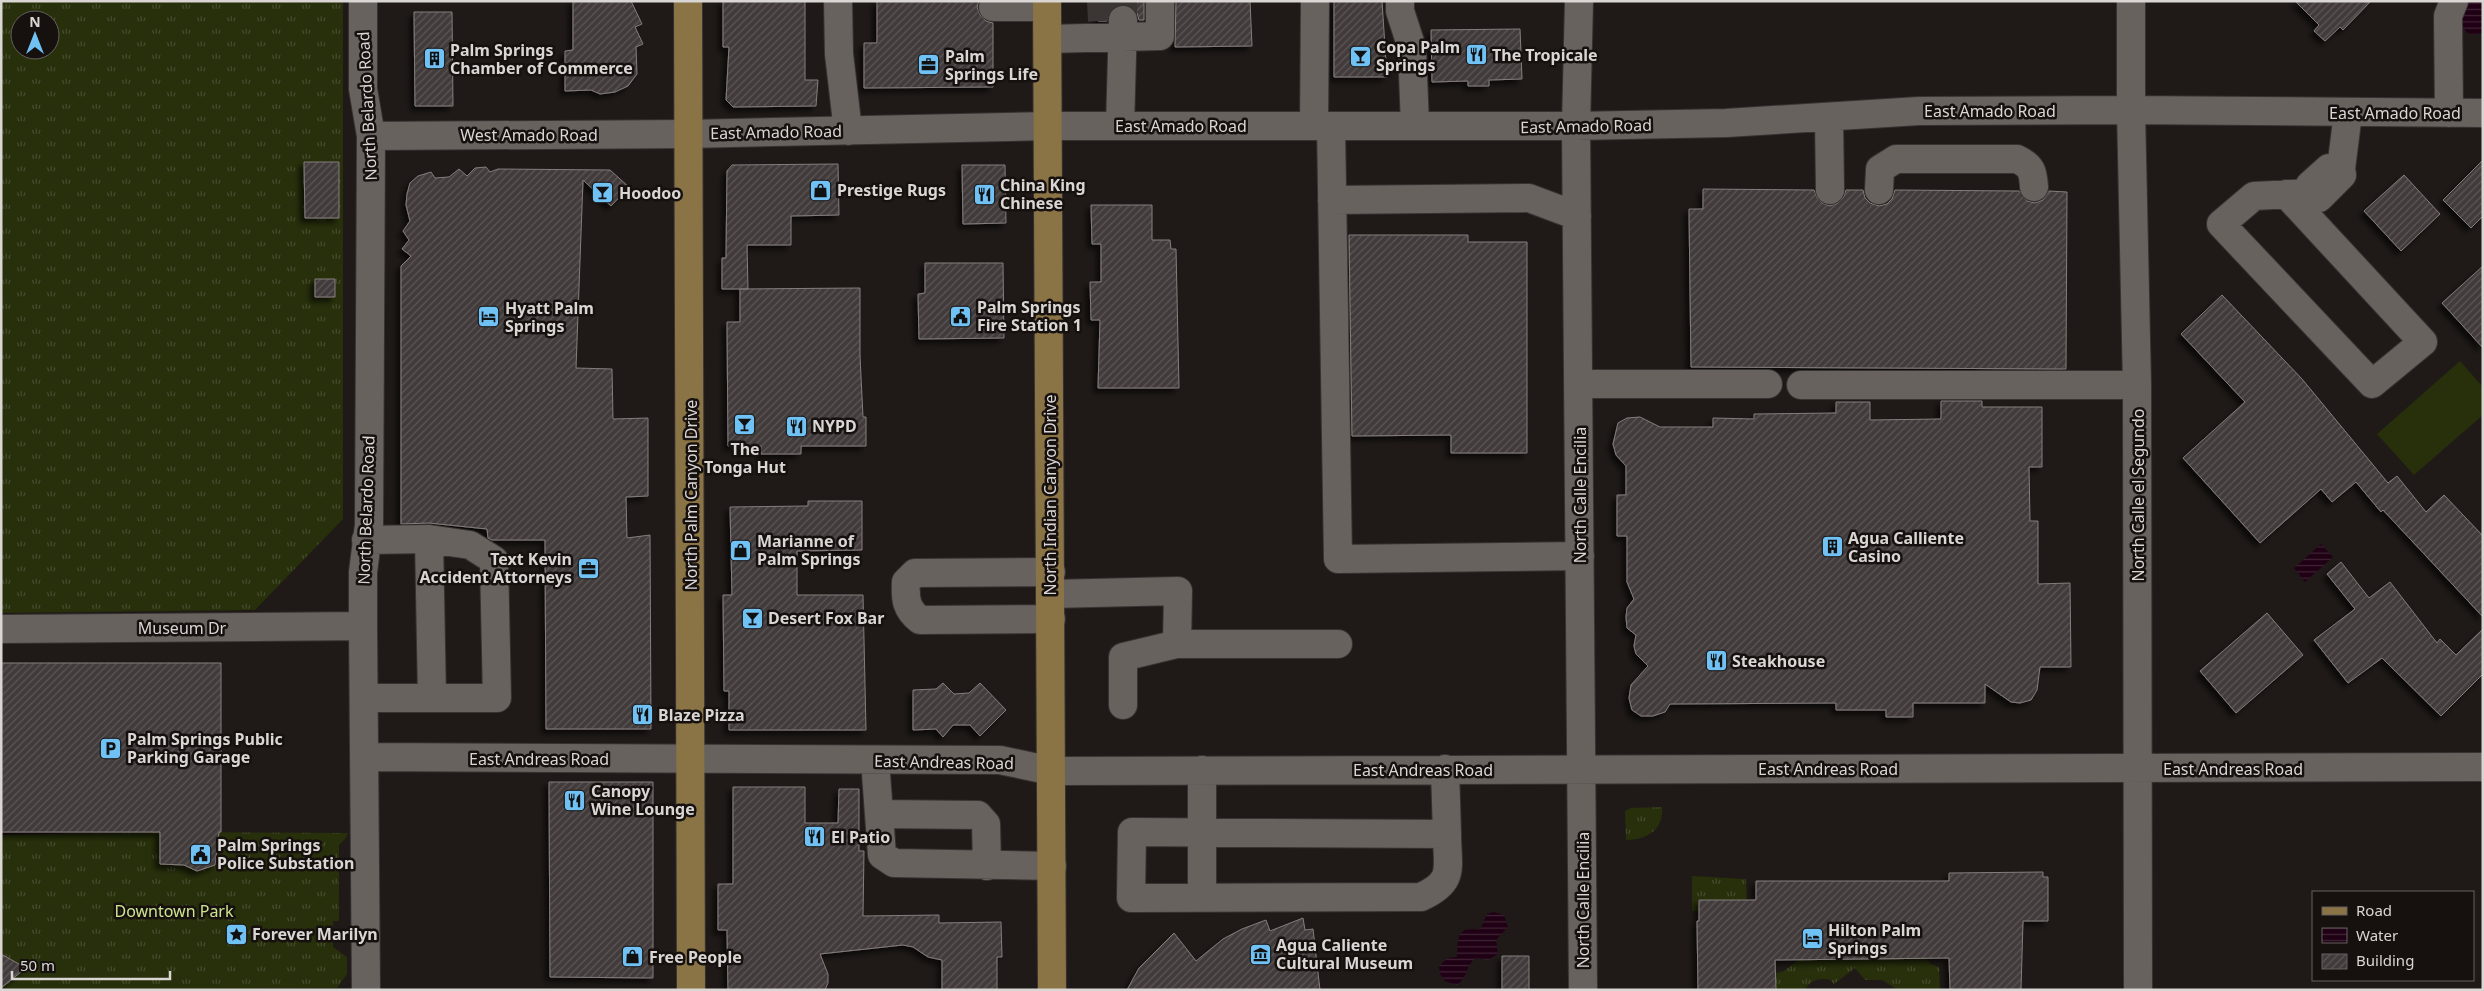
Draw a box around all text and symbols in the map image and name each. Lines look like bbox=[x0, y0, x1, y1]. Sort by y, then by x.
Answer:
north arrow bbox=[10, 10, 60, 60]
text: N bbox=[29, 12, 41, 31]
street label: North Belardo Road bbox=[352, 31, 382, 181]
place label: Copa Palm Springs bbox=[1376, 36, 1460, 76]
place label: Palm Springs Chamber of Commerce bbox=[450, 39, 633, 79]
restaurant icon: The Tropicale bbox=[1464, 43, 1488, 67]
bar icon: Copa Palm Springs bbox=[1348, 44, 1372, 68]
place label: The Tropicale bbox=[1492, 44, 1598, 66]
place label: Palm Springs Life bbox=[945, 45, 1038, 85]
building icon: Palm Springs Chamber of Commerce bbox=[422, 47, 446, 71]
office icon: Palm Springs Life bbox=[917, 53, 941, 77]
street label: East Amado Road bbox=[1924, 100, 2056, 122]
street label: East Amado Road bbox=[2329, 102, 2461, 124]
street label: East Amado Road bbox=[1520, 114, 1652, 138]
street label: East Amado Road bbox=[1115, 115, 1247, 137]
street label: East Amado Road bbox=[710, 120, 842, 144]
street label: West Amado Road bbox=[460, 124, 598, 146]
place label: China King Chinese bbox=[1000, 174, 1086, 214]
shop icon: Prestige Rugs bbox=[809, 178, 833, 202]
place label: Prestige Rugs bbox=[837, 179, 946, 201]
bar icon: Hoodoo bbox=[591, 181, 615, 205]
place label: Hoodoo bbox=[619, 182, 681, 204]
restaurant icon: China King Chinese bbox=[972, 182, 996, 206]
place label: Palm Springs Fire Station 1 bbox=[977, 296, 1082, 336]
place label: Hyatt Palm Springs bbox=[505, 297, 594, 337]
public building icon: Palm Springs Fire Station 1 bbox=[949, 304, 973, 328]
hotel icon: Hyatt Palm Springs bbox=[477, 305, 501, 329]
street label: North Indian Canyon Drive bbox=[1039, 394, 1061, 596]
street label: North Palm Canyon Drive bbox=[680, 400, 702, 590]
street label: North Calle el Segundo bbox=[2127, 408, 2149, 582]
bar icon: The Tonga Hut bbox=[733, 413, 757, 437]
restaurant icon: NYPD bbox=[784, 414, 808, 438]
place label: NYPD bbox=[812, 415, 857, 437]
street label: North Calle Encilia bbox=[1569, 427, 1591, 563]
street label: North Belardo Road bbox=[352, 435, 380, 585]
place label: The Tonga Hut bbox=[704, 438, 786, 478]
place label: Agua Calliente Casino bbox=[1848, 527, 1964, 567]
place label: Marianne of Palm Springs bbox=[757, 530, 860, 570]
building icon: Agua Calliente Casino bbox=[1820, 535, 1844, 559]
shop icon: Marianne of Palm Springs bbox=[729, 538, 753, 562]
place label: Text Kevin Accident Attorneys bbox=[420, 548, 572, 588]
office icon: Text Kevin Accident Attorneys bbox=[576, 556, 600, 580]
bar icon: Desert Fox Bar bbox=[740, 606, 764, 630]
place label: Desert Fox Bar bbox=[768, 607, 884, 629]
street label: Museum Dr bbox=[138, 617, 227, 639]
restaurant icon: Steakhouse bbox=[1704, 649, 1728, 673]
place label: Steakhouse bbox=[1732, 650, 1825, 672]
restaurant icon: Blaze Pizza bbox=[630, 703, 654, 727]
place label: Blaze Pizza bbox=[658, 704, 745, 726]
place label: Palm Springs Public Parking Garage bbox=[127, 728, 283, 768]
parking icon: Palm Springs Public Parking Garage bbox=[99, 736, 123, 760]
street label: East Andreas Road bbox=[469, 748, 609, 770]
street label: East Andreas Road bbox=[874, 750, 1014, 774]
street label: East Andreas Road bbox=[1758, 758, 1898, 780]
street label: East Andreas Road bbox=[2163, 758, 2303, 780]
street label: East Andreas Road bbox=[1353, 759, 1493, 781]
place label: Canopy Wine Lounge bbox=[591, 780, 695, 820]
restaurant icon: Canopy Wine Lounge bbox=[563, 788, 587, 812]
restaurant icon: El Patio bbox=[803, 825, 827, 849]
place label: El Patio bbox=[831, 826, 890, 848]
street label: North Calle Encilia bbox=[1572, 832, 1594, 968]
place label: Palm Springs Police Substation bbox=[217, 834, 354, 874]
public building icon: Palm Springs Police Substation bbox=[189, 842, 213, 866]
legend bbox=[2312, 891, 2474, 981]
park label: Downtown Park bbox=[114, 900, 234, 922]
text: Road bbox=[2356, 900, 2392, 920]
place label: Hilton Palm Springs bbox=[1828, 919, 1921, 959]
place icon: Forever Marilyn bbox=[224, 922, 248, 946]
place label: Forever Marilyn bbox=[252, 923, 378, 945]
text: Water bbox=[2356, 925, 2398, 945]
hotel icon: Hilton Palm Springs bbox=[1800, 927, 1824, 951]
place label: Agua Caliente Cultural Museum bbox=[1276, 934, 1413, 974]
museum icon: Agua Caliente Cultural Museum bbox=[1248, 942, 1272, 966]
shop icon: Free People bbox=[621, 945, 645, 969]
place label: Free People bbox=[649, 946, 742, 968]
scale bar bbox=[12, 948, 170, 980]
text: Building bbox=[2356, 950, 2414, 970]
text: 50 m bbox=[20, 955, 55, 975]

